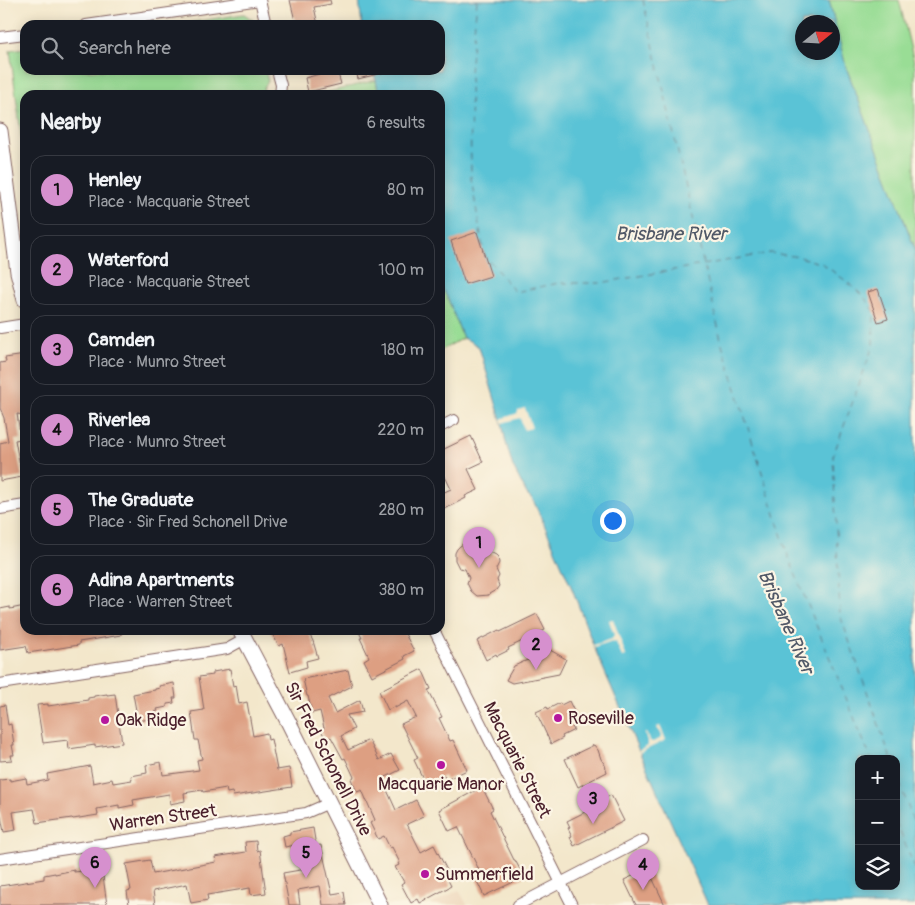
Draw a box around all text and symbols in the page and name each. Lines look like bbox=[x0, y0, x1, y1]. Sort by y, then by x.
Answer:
north arrow bbox=[795, 15, 840, 60]
search box bbox=[20, 20, 445, 75]
icon: search bbox=[38, 34, 66, 62]
text: Search here bbox=[78, 36, 171, 60]
text: Nearby bbox=[40, 109, 101, 136]
text: 6 results bbox=[367, 113, 425, 133]
text: Henley bbox=[88, 168, 141, 192]
text: 1 bbox=[54, 180, 60, 200]
text: 80 m bbox=[387, 180, 424, 200]
text: Place · Macquarie Street bbox=[88, 192, 250, 212]
water label: Brisbane River bbox=[616, 222, 729, 246]
text: Waterford bbox=[88, 248, 169, 272]
text: 2 bbox=[53, 260, 61, 280]
text: 100 m bbox=[378, 260, 424, 280]
text: Place · Macquarie Street bbox=[88, 272, 250, 292]
text: Camden bbox=[88, 328, 155, 352]
text: 3 bbox=[53, 340, 61, 360]
text: 180 m bbox=[381, 340, 424, 360]
text: Place · Munro Street bbox=[88, 352, 226, 372]
text: Riverlea bbox=[88, 408, 150, 432]
text: 4 bbox=[52, 420, 62, 440]
text: 220 m bbox=[378, 420, 424, 440]
text: Place · Munro Street bbox=[88, 432, 226, 452]
text: The Graduate bbox=[88, 488, 193, 512]
text: 5 bbox=[53, 500, 61, 520]
text: 280 m bbox=[378, 500, 424, 520]
your location bbox=[600, 508, 626, 534]
text: Place · Sir Fred Schonell Drive bbox=[88, 512, 287, 532]
pin: 1 bbox=[463, 527, 495, 568]
water label: Brisbane River bbox=[752, 566, 820, 680]
text: Adina Apartments bbox=[88, 568, 234, 592]
text: 6 bbox=[52, 580, 62, 600]
text: 380 m bbox=[378, 580, 424, 600]
text: Place · Warren Street bbox=[88, 592, 232, 612]
pin: 2 bbox=[520, 629, 552, 670]
street label: Sir Fred Schonell Drive bbox=[279, 678, 377, 840]
street label: Macquarie Street bbox=[478, 698, 557, 823]
place label: Roseville bbox=[568, 707, 634, 730]
place label: Oak Ridge bbox=[115, 709, 187, 732]
marker: Roseville bbox=[552, 712, 564, 724]
marker: Oak Ridge bbox=[99, 714, 111, 726]
map controls bbox=[855, 755, 900, 890]
button: + bbox=[855, 755, 900, 800]
marker: Macquarie Manor bbox=[435, 759, 447, 771]
place label: Macquarie Manor bbox=[378, 773, 505, 796]
pin: 3 bbox=[577, 783, 609, 824]
street label: Warren Street bbox=[108, 799, 219, 837]
button: − bbox=[855, 800, 900, 845]
pin: 5 bbox=[290, 837, 322, 878]
button: layers bbox=[855, 845, 900, 890]
pin: 6 bbox=[79, 847, 111, 888]
pin: 4 bbox=[627, 849, 659, 890]
place label: Summerfield bbox=[435, 863, 534, 886]
marker: Summerfield bbox=[419, 868, 431, 880]

